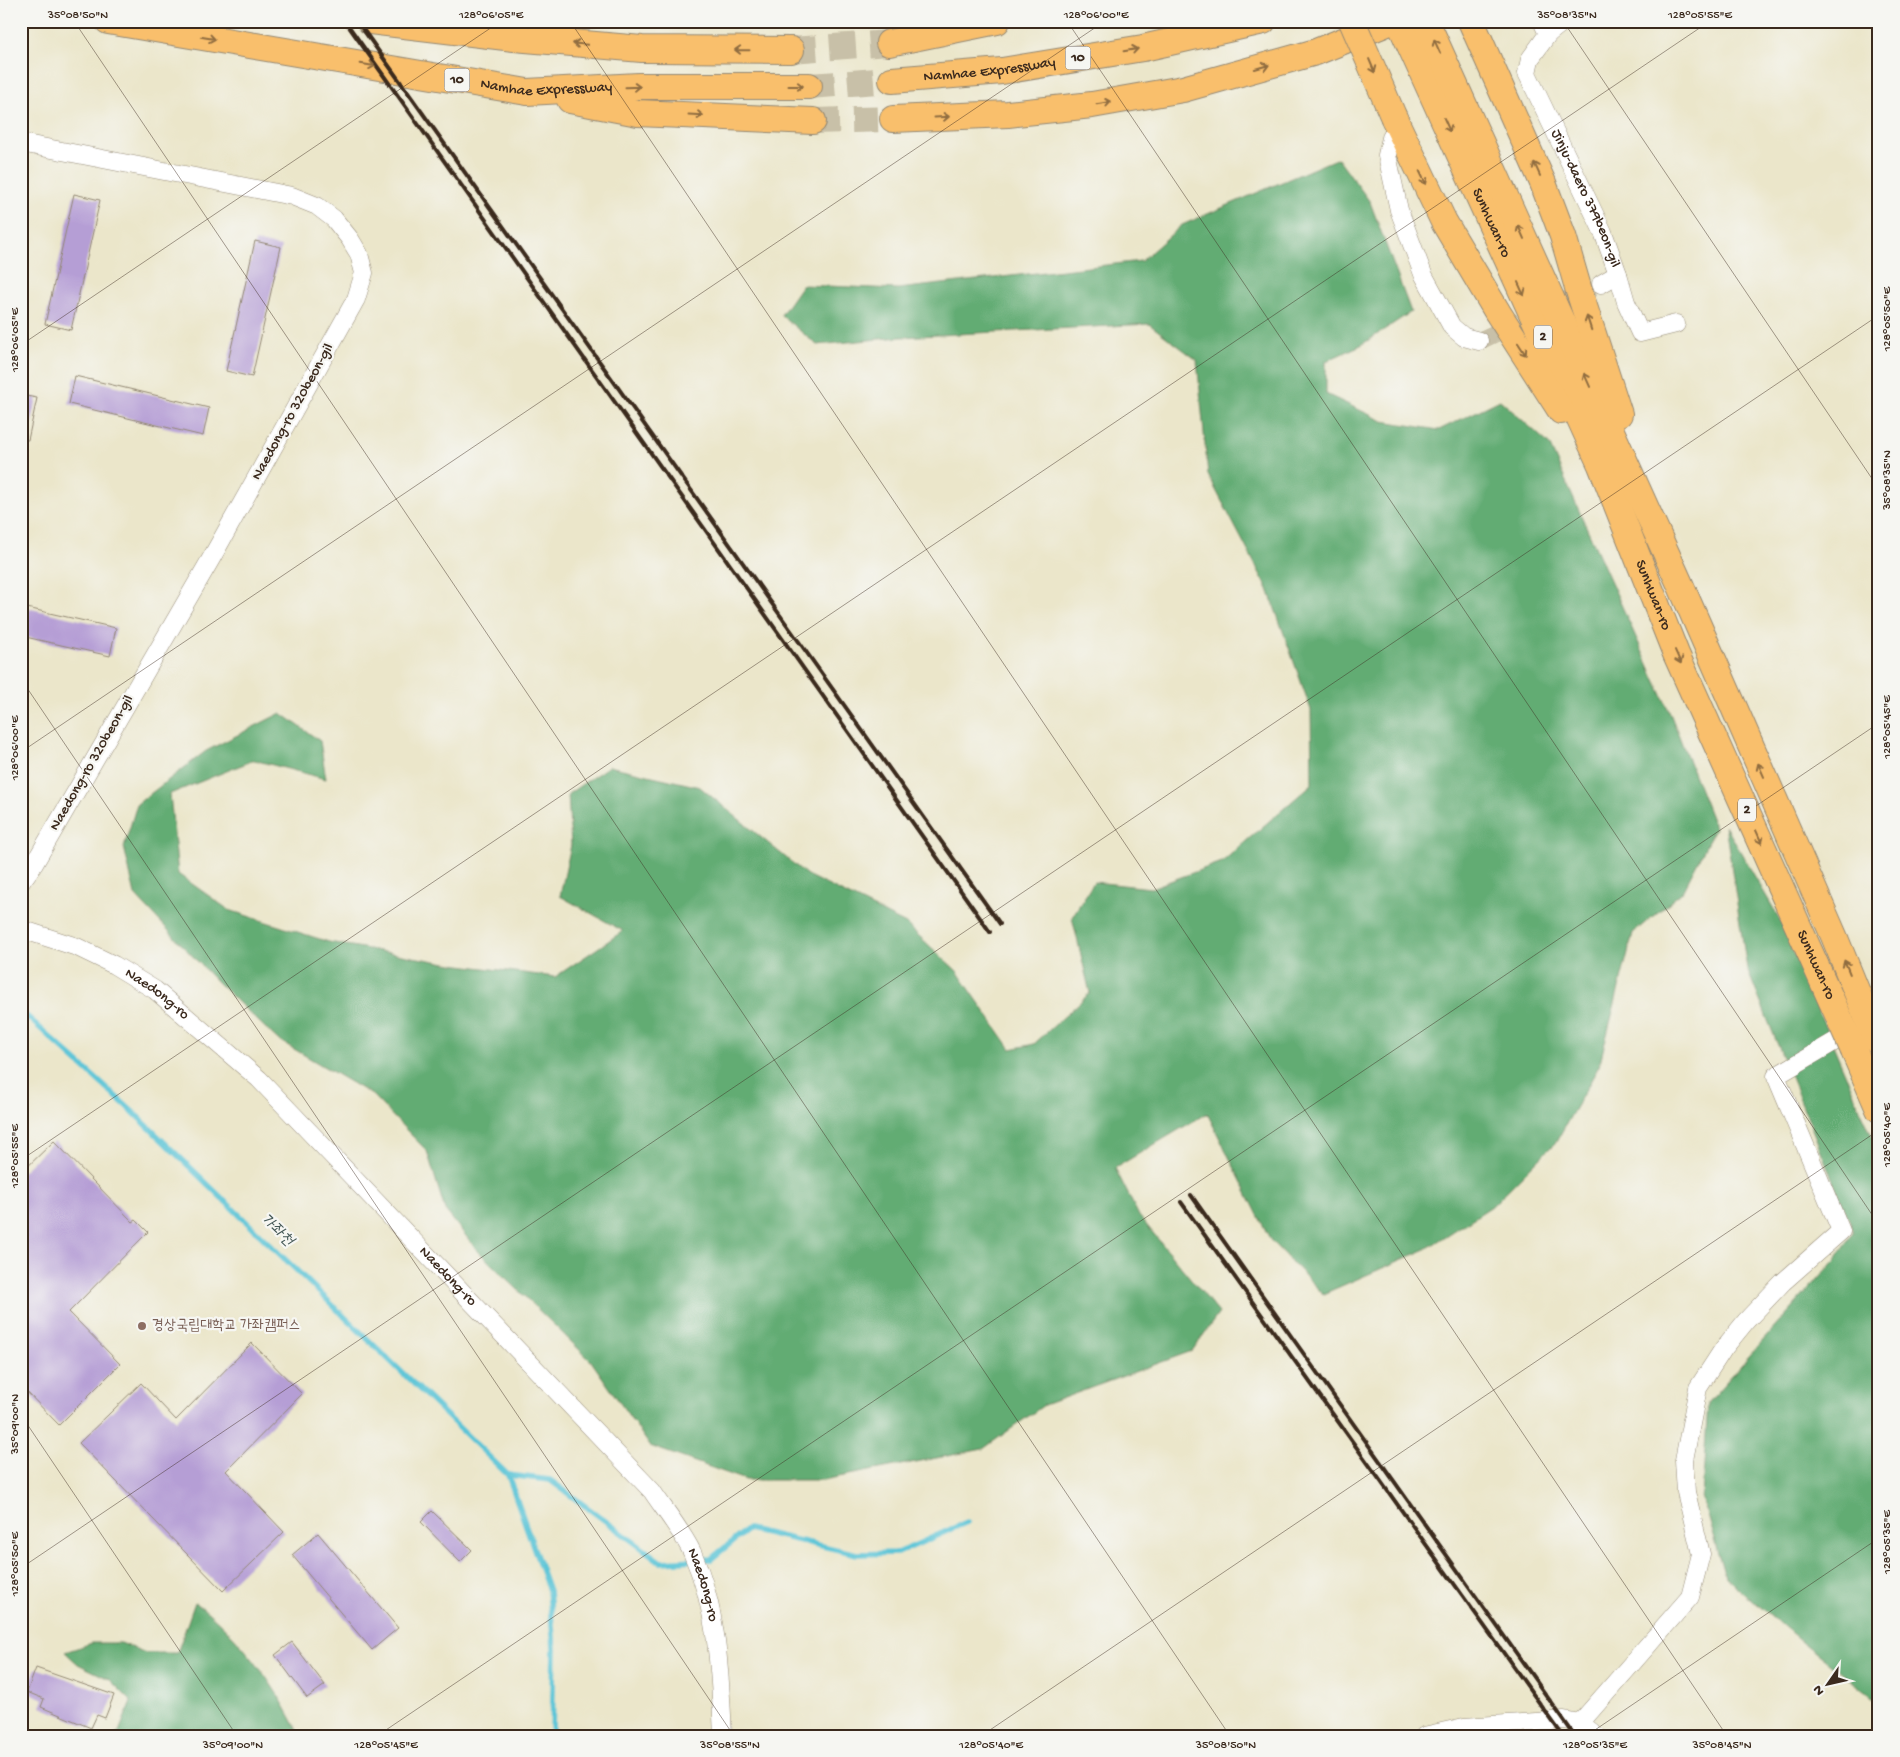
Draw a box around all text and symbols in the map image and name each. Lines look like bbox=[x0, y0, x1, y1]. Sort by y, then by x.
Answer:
text: 35°08'50"N bbox=[47, 9, 108, 23]
text: 128°06'05"E bbox=[458, 9, 524, 23]
text: 128°06'00"E bbox=[1063, 9, 1129, 23]
text: 35°08'35"N bbox=[1536, 9, 1597, 23]
text: 128°05'55"E bbox=[1667, 9, 1732, 23]
one-way arrow bbox=[200, 34, 216, 44]
one-way arrow bbox=[572, 39, 588, 48]
one-way arrow bbox=[1432, 39, 1441, 54]
one-way arrow bbox=[734, 45, 750, 54]
one-way arrow bbox=[1122, 45, 1138, 55]
road number: 10 bbox=[1066, 46, 1090, 70]
street label: Namhae Expressway bbox=[923, 53, 1057, 86]
one-way arrow bbox=[1367, 58, 1377, 73]
one-way arrow bbox=[360, 60, 376, 70]
one-way arrow bbox=[1254, 62, 1270, 71]
road number: 10 bbox=[444, 68, 470, 92]
street label: Namhae Expressway bbox=[479, 75, 613, 101]
one-way arrow bbox=[788, 81, 804, 91]
one-way arrow bbox=[625, 82, 641, 91]
one-way arrow bbox=[1096, 97, 1112, 107]
one-way arrow bbox=[688, 111, 704, 120]
one-way arrow bbox=[934, 112, 950, 121]
one-way arrow bbox=[1442, 117, 1452, 132]
street label: Jinju-daero 379beon-gil bbox=[1546, 127, 1624, 270]
one-way arrow bbox=[1531, 162, 1541, 177]
one-way arrow bbox=[1419, 170, 1428, 185]
street label: Sunhwan-ro bbox=[1467, 186, 1515, 261]
one-way arrow bbox=[1515, 225, 1525, 240]
one-way arrow bbox=[1517, 281, 1527, 296]
text: 128°05'50"E bbox=[1881, 286, 1895, 352]
text: 128°06'05"E bbox=[9, 307, 23, 373]
one-way arrow bbox=[1584, 316, 1593, 331]
road number: 2 bbox=[1534, 326, 1552, 348]
street label: Naedong-ro 320beon-gil bbox=[248, 341, 338, 483]
one-way arrow bbox=[1517, 341, 1527, 355]
one-way arrow bbox=[1582, 373, 1592, 388]
text: 35°08'35"N bbox=[1881, 450, 1895, 511]
street label: Sunhwan-ro bbox=[1631, 558, 1675, 633]
one-way arrow bbox=[1673, 649, 1683, 664]
street label: Naedong-ro 320beon-gil bbox=[46, 692, 138, 834]
text: 128°05'45"E bbox=[1881, 695, 1895, 760]
text: 128°06'00"E bbox=[9, 715, 23, 781]
one-way arrow bbox=[1755, 763, 1765, 778]
road number: 2 bbox=[1738, 798, 1756, 822]
one-way arrow bbox=[1755, 829, 1764, 844]
street label: Sunhwan-ro bbox=[1792, 927, 1839, 1003]
one-way arrow bbox=[1842, 959, 1851, 975]
street label: Naedong-ro bbox=[121, 965, 193, 1024]
text: 128°05'40"E bbox=[1881, 1103, 1895, 1168]
text: 128°05'55"E bbox=[9, 1124, 23, 1189]
water label: 가좌천 bbox=[256, 1211, 298, 1253]
street label: Naedong-ro bbox=[415, 1243, 480, 1310]
place label: 경상국립대학교 가좌캠퍼스 bbox=[152, 1317, 300, 1335]
marker: 경상국립대학교 가좌캠퍼스 bbox=[136, 1320, 148, 1332]
text: 35°09'00"N bbox=[9, 1394, 23, 1455]
text: 128°05'35"E bbox=[1881, 1510, 1895, 1575]
text: 128°05'50"E bbox=[9, 1531, 23, 1597]
street label: Naedong-ro bbox=[682, 1545, 722, 1623]
north arrow bbox=[1802, 1660, 1852, 1710]
text: N bbox=[1810, 1681, 1829, 1698]
text: 35°09'00"N bbox=[202, 1739, 263, 1753]
text: 128°05'45"E bbox=[353, 1739, 418, 1753]
text: 35°08'55"N bbox=[699, 1739, 760, 1753]
text: 128°05'40"E bbox=[958, 1739, 1023, 1753]
text: 35°08'50"N bbox=[1195, 1739, 1256, 1753]
text: 128°05'35"E bbox=[1562, 1739, 1627, 1753]
text: 35°08'45"N bbox=[1691, 1739, 1752, 1753]

